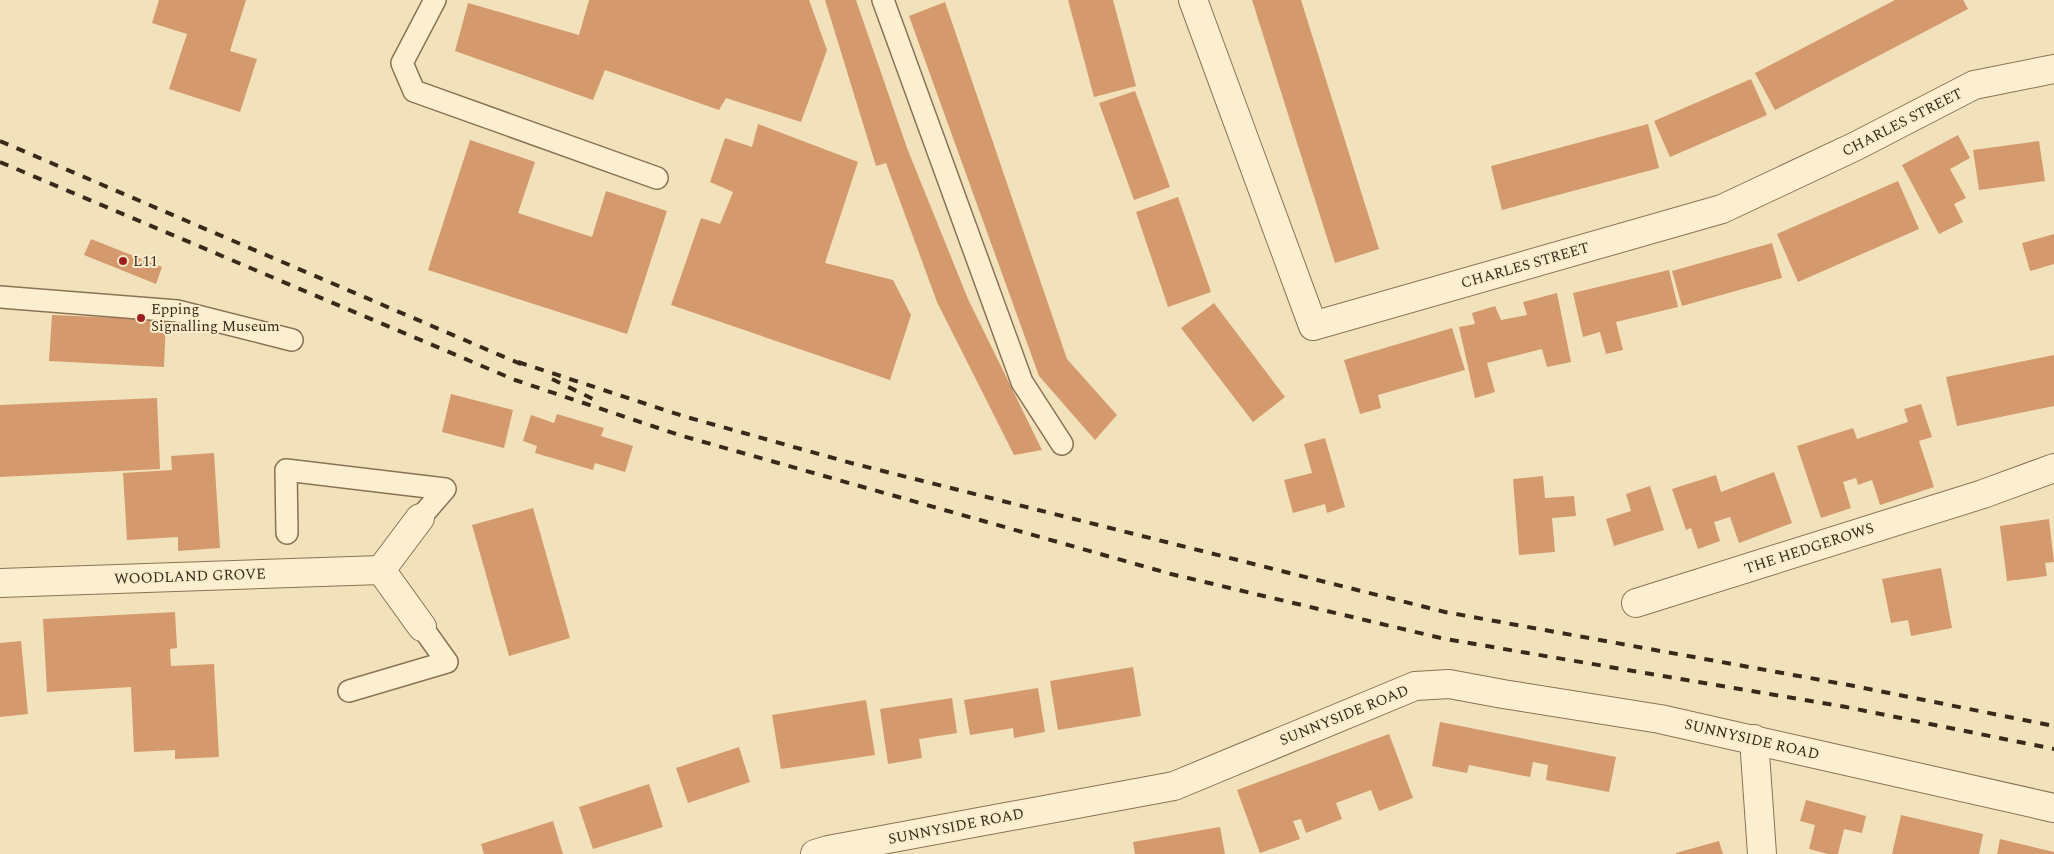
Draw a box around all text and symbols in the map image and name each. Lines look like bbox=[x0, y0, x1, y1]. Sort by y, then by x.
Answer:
street label: CHARLES STREET bbox=[1838, 82, 1967, 163]
street label: CHARLES STREET bbox=[1458, 236, 1592, 295]
place label: L11 bbox=[133, 250, 157, 273]
marker: L11 bbox=[117, 255, 129, 267]
place label: Epping Signalling Museum bbox=[151, 298, 280, 338]
marker: Epping Signalling Museum bbox=[135, 312, 147, 324]
street label: THE HEDGEROWS bbox=[1741, 517, 1877, 580]
street label: WOODLAND GROVE bbox=[114, 562, 266, 591]
street label: SUNNYSIDE ROAD bbox=[1276, 679, 1412, 752]
street label: SUNNYSIDE ROAD bbox=[1682, 713, 1822, 766]
street label: SUNNYSIDE ROAD bbox=[886, 802, 1026, 851]

